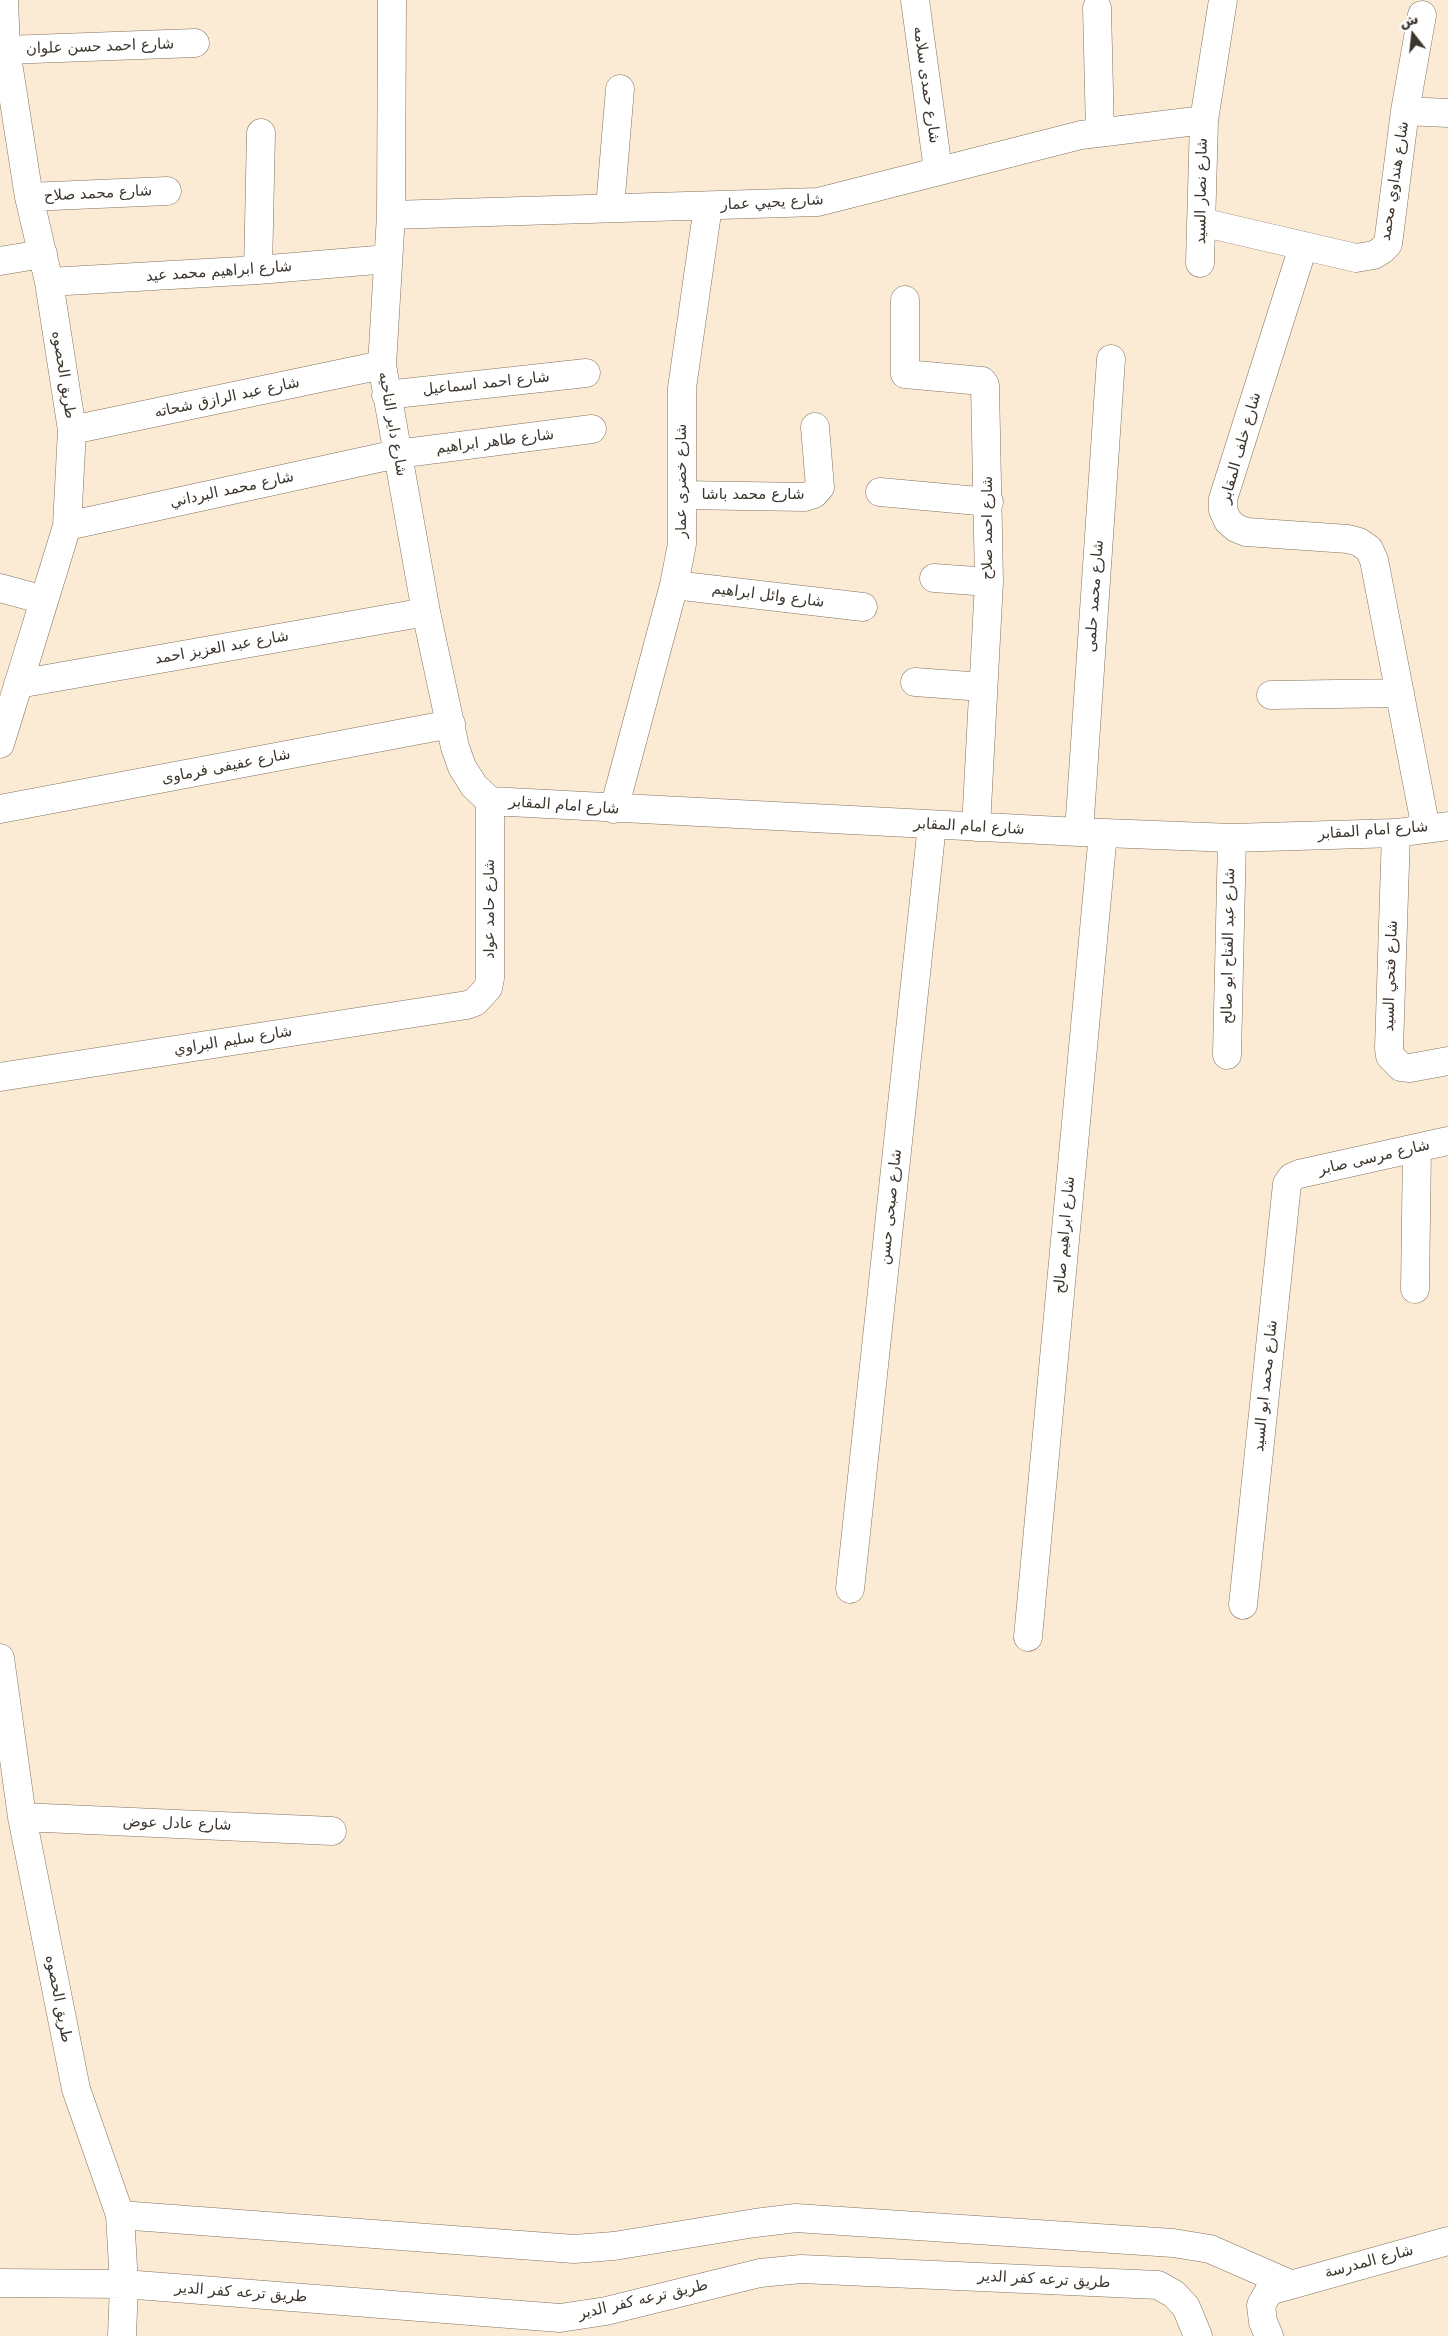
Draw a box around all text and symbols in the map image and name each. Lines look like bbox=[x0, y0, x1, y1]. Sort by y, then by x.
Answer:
north arrow bbox=[1388, 10, 1438, 60]
text: ش bbox=[1397, 10, 1420, 31]
street label: شارع حمدى سلامه bbox=[909, 25, 943, 145]
street label: شارع احمد حسن علوان bbox=[25, 35, 175, 59]
street label: شارع هنداوي محمد bbox=[1377, 120, 1413, 242]
street label: شارع نصار السيد bbox=[1192, 138, 1212, 244]
street label: شارع محمد صلاح bbox=[43, 182, 153, 206]
street label: شارع يحيي عمار bbox=[720, 191, 824, 215]
street label: شارع ابراهيم محمد عيد bbox=[145, 258, 293, 286]
street label: طريق الحصوه bbox=[47, 330, 79, 420]
street label: شارع احمد اسماعيل bbox=[422, 368, 550, 400]
street label: شارع داير الناحيه bbox=[374, 370, 410, 478]
street label: شارع عبد الرازق شحاته bbox=[153, 374, 301, 422]
street label: شارع خلف المقابر bbox=[1217, 390, 1265, 506]
street label: شارع خضرى عمار bbox=[673, 424, 691, 538]
street label: شارع طاهر ابراهيم bbox=[435, 426, 555, 458]
street label: شارع محمد البرداني bbox=[168, 468, 296, 512]
street label: شارع احمد صلاح bbox=[979, 476, 997, 580]
street label: شارع محمد باشا bbox=[701, 486, 805, 504]
street label: شارع محمد حلمى bbox=[1082, 539, 1108, 653]
street label: شارع وائل ابراهيم bbox=[711, 580, 825, 612]
street label: شارع عبد العزيز احمد bbox=[154, 627, 290, 669]
street label: شارع عفيفى فرماوى bbox=[160, 746, 292, 788]
street label: شارع امام المقابر bbox=[508, 793, 620, 819]
street label: شارع امام المقابر bbox=[913, 815, 1025, 839]
street label: شارع امام المقابر bbox=[1317, 818, 1429, 844]
street label: شارع حامد عواد bbox=[481, 859, 499, 959]
street label: شارع عبد الفتاح ابو صالح bbox=[1219, 868, 1239, 1024]
street label: شارع فتحي السيد bbox=[1380, 920, 1402, 1032]
street label: شارع سليم البراوي bbox=[173, 1023, 293, 1059]
street label: شارع مرسى صابر bbox=[1316, 1136, 1432, 1180]
street label: شارع صبحى حسن bbox=[876, 1148, 906, 1266]
street label: شارع ابراهيم صالح bbox=[1051, 1176, 1079, 1294]
street label: شارع محمد ابو السيد bbox=[1250, 1319, 1282, 1453]
street label: شارع عادل عوض bbox=[122, 1813, 232, 1835]
street label: طريق الحصوه bbox=[41, 1954, 75, 2044]
street label: شارع المدرسة bbox=[1323, 2241, 1415, 2283]
street label: طريق ترعه كفر الدير bbox=[977, 2268, 1111, 2292]
street label: طريق ترعه كفر الدير bbox=[576, 2276, 710, 2324]
street label: طريق ترعه كفر الدير bbox=[174, 2279, 308, 2307]

